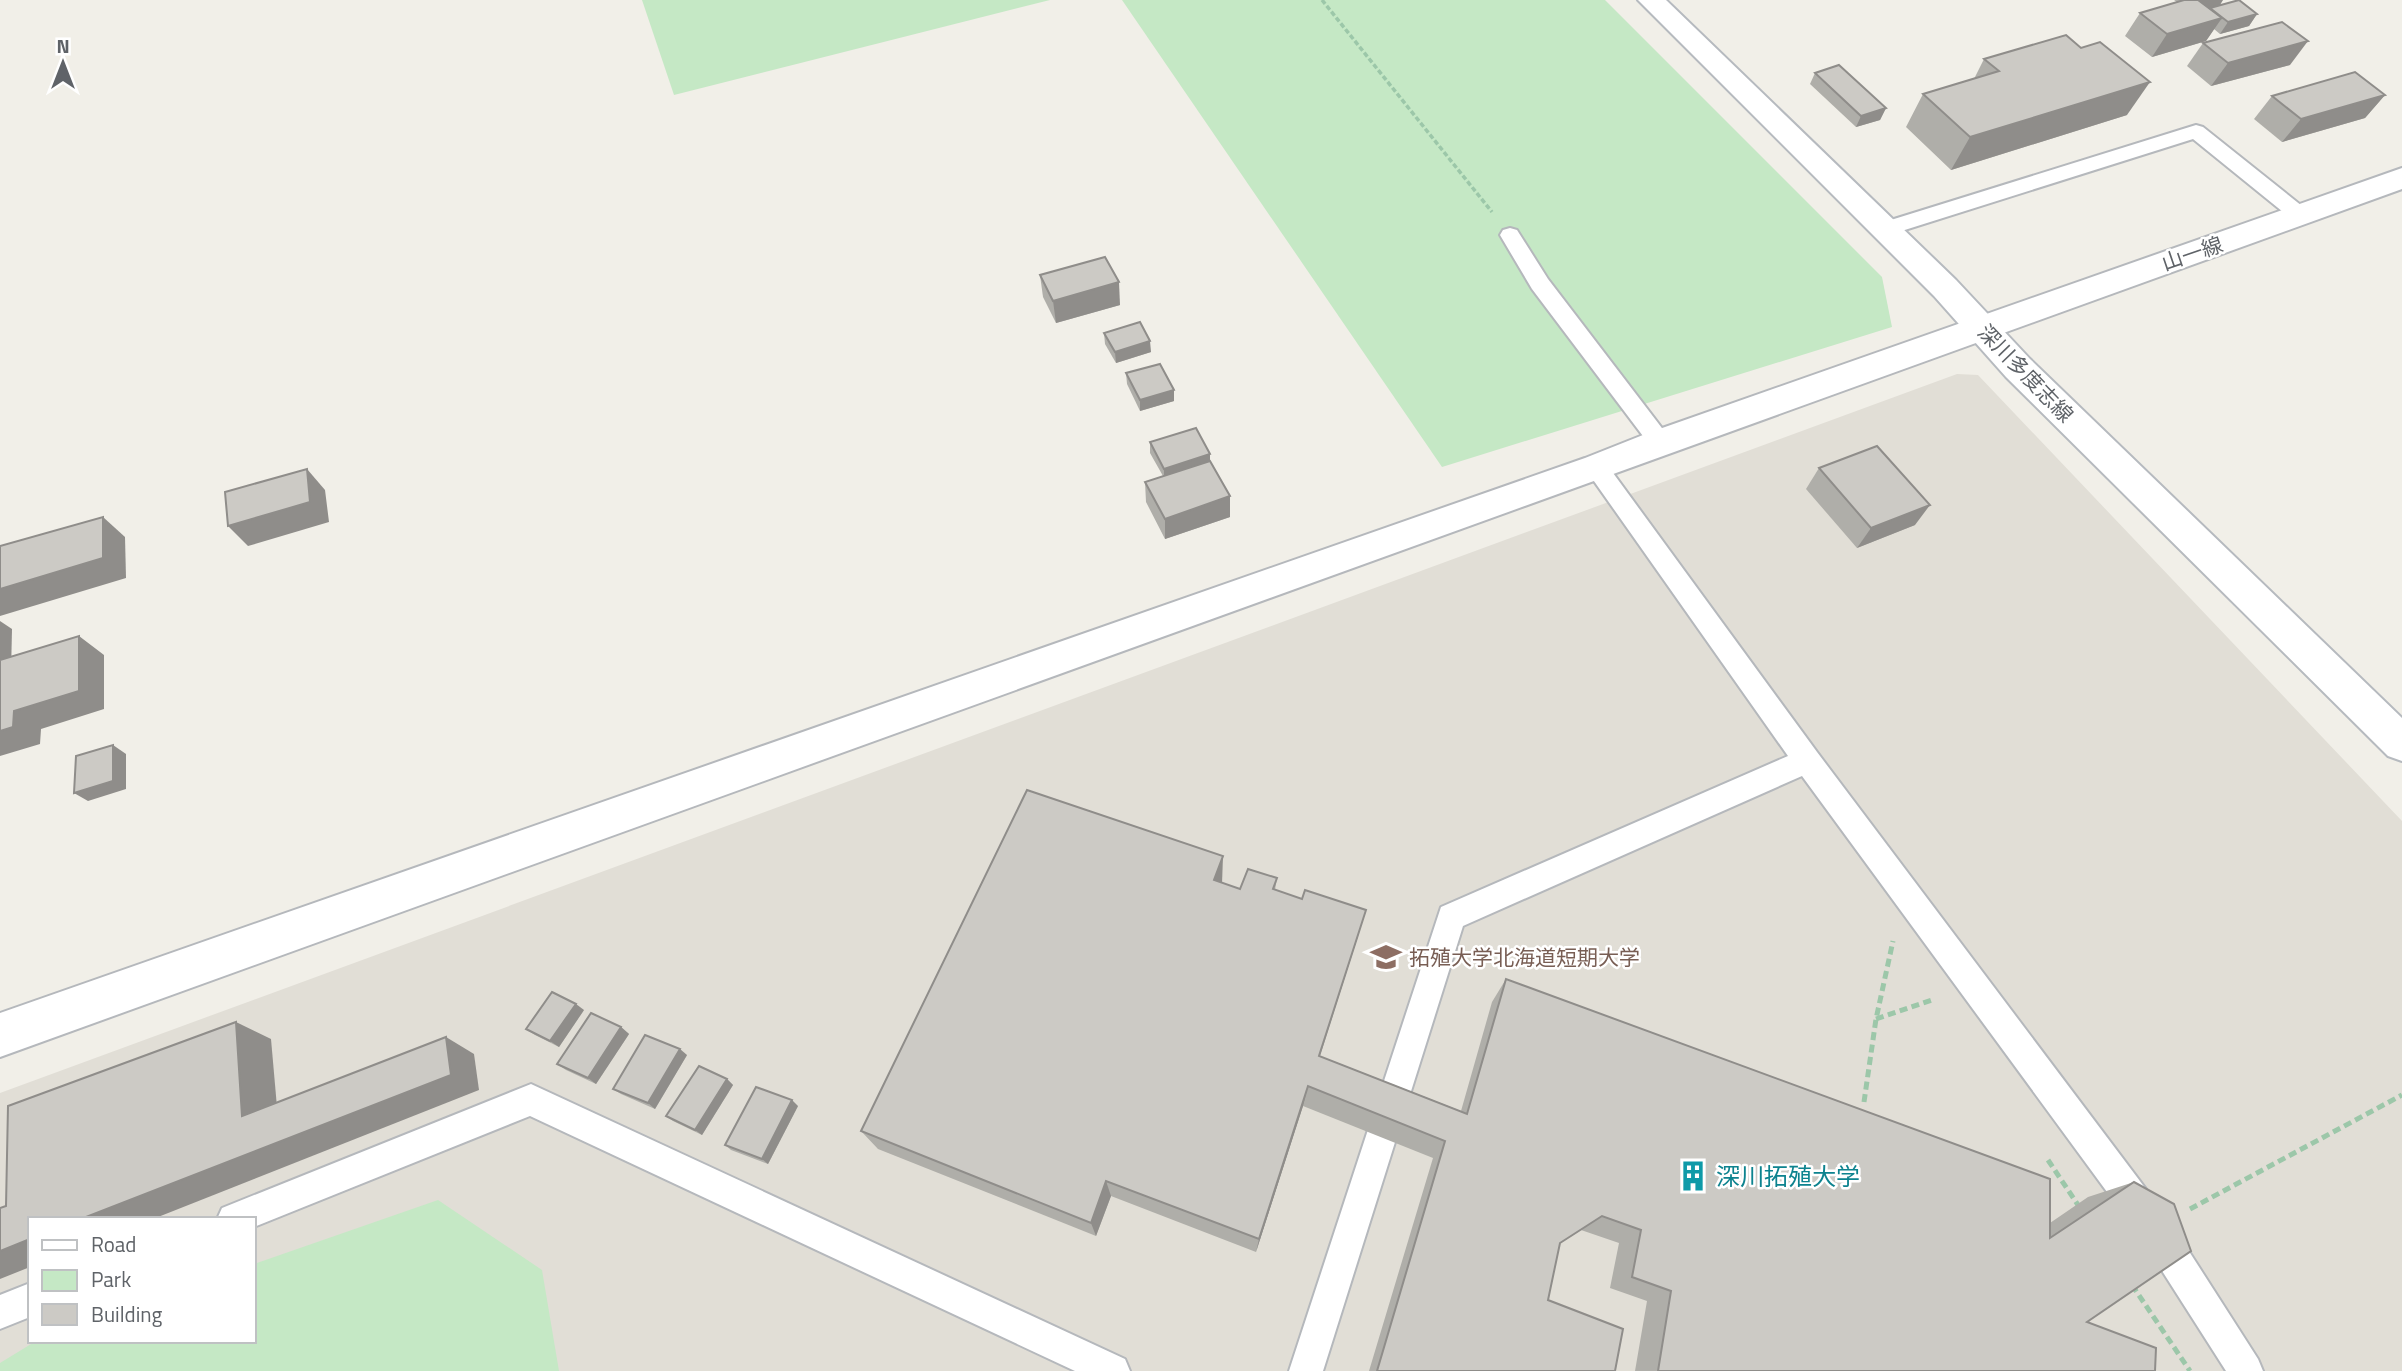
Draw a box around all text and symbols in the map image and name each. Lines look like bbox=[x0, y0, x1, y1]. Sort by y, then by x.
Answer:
north arrow bbox=[28, 28, 98, 98]
text: N bbox=[56, 31, 70, 60]
street label: 山一線 bbox=[2157, 228, 2227, 278]
street label: 深川多度志線 bbox=[1971, 317, 2081, 429]
school or university icon: 拓殖大学北海道短期大学 bbox=[1369, 940, 1403, 974]
place label: 拓殖大学北海道短期大学 bbox=[1409, 941, 1640, 973]
place label: 深川拓殖大学 bbox=[1716, 1158, 1860, 1194]
building icon: 深川拓殖大学 bbox=[1676, 1159, 1710, 1193]
legend bbox=[28, 1217, 256, 1343]
text: Road bbox=[91, 1228, 136, 1260]
text: Park bbox=[91, 1263, 131, 1295]
text: Building bbox=[91, 1298, 163, 1330]

